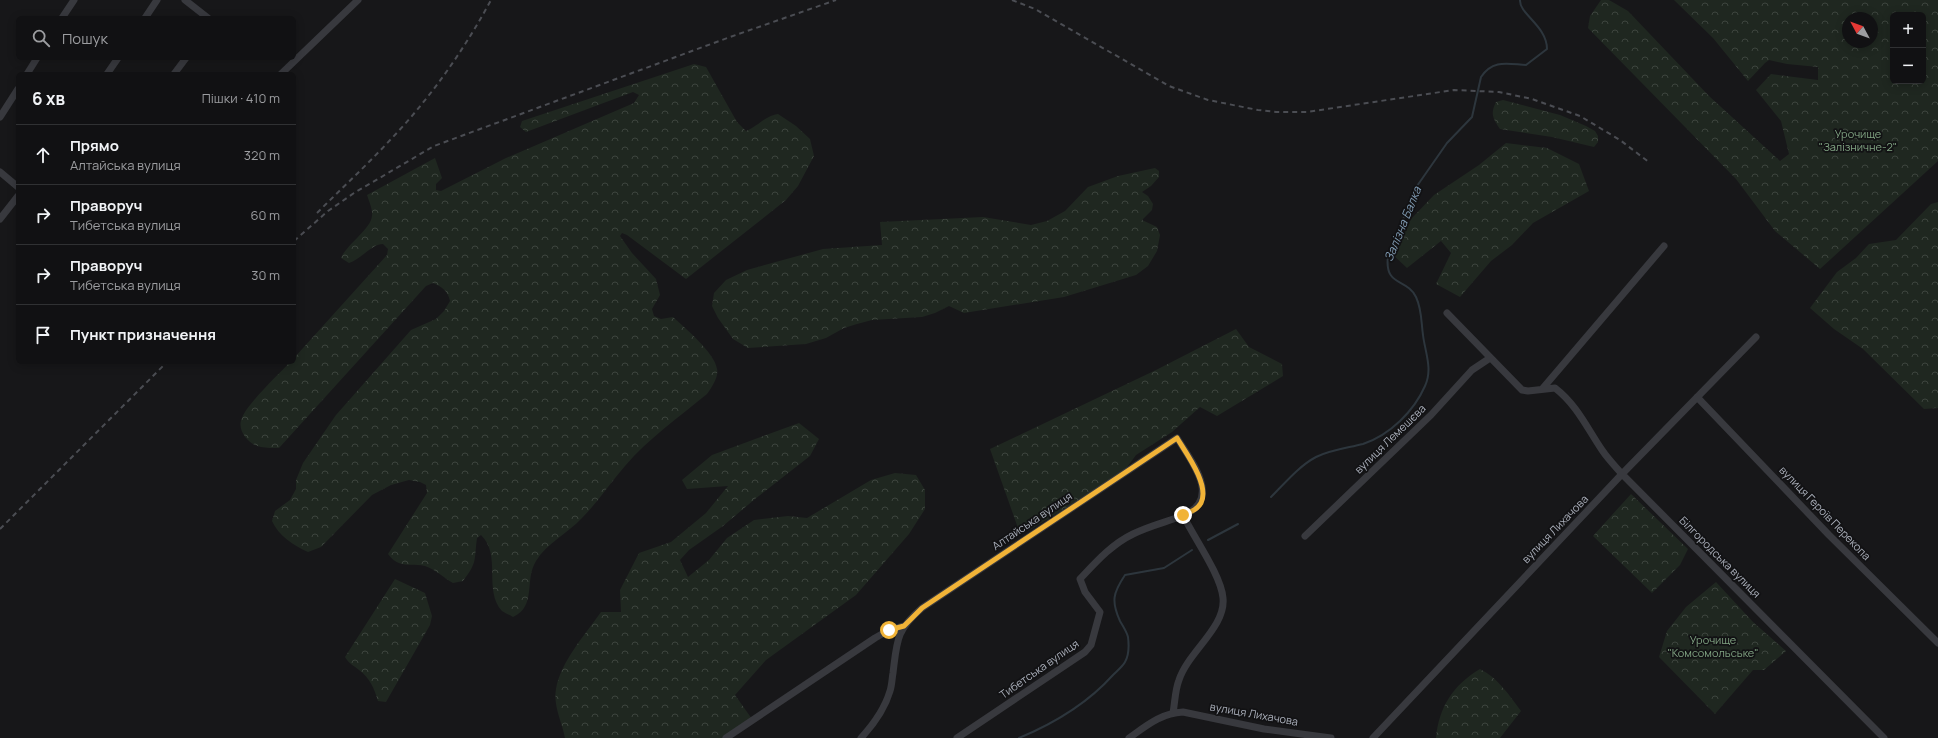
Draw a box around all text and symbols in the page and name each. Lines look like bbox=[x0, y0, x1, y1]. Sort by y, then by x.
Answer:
north arrow bbox=[1842, 12, 1878, 48]
map controls bbox=[1890, 12, 1926, 84]
button: + bbox=[1890, 12, 1926, 48]
search box bbox=[16, 16, 296, 60]
icon: search bbox=[30, 27, 52, 49]
text: Пошук bbox=[62, 28, 108, 49]
button: − bbox=[1890, 48, 1926, 84]
text: 6 хв bbox=[32, 87, 65, 110]
text: Пішки · 410 m bbox=[202, 89, 280, 107]
park label: Урочище "Залізничне-2" bbox=[1819, 126, 1897, 154]
text: Прямо bbox=[70, 135, 119, 156]
icon: ahead bbox=[32, 144, 54, 166]
text: 320 m bbox=[244, 146, 280, 164]
text: Алтайська вулиця bbox=[70, 156, 181, 174]
water label: Залізна Балка bbox=[1380, 183, 1426, 264]
text: Праворуч bbox=[70, 195, 142, 216]
icon: right bbox=[32, 204, 54, 226]
text: 60 m bbox=[250, 206, 280, 224]
text: Тибетська вулиця bbox=[70, 216, 181, 234]
text: Праворуч bbox=[70, 255, 142, 276]
icon: right bbox=[32, 264, 54, 286]
text: 30 m bbox=[251, 266, 280, 284]
text: Тибетська вулиця bbox=[70, 276, 181, 294]
icon: arrive bbox=[32, 324, 54, 346]
text: Пункт призначення bbox=[70, 324, 216, 345]
street label: вулиця Лемешєва bbox=[1351, 401, 1429, 477]
street label: вулиця Героїв Перекопа bbox=[1776, 462, 1874, 563]
street label: Алтайська вулиця bbox=[989, 488, 1075, 553]
street label: вулиця Лихачова bbox=[1518, 491, 1591, 566]
route end bbox=[1174, 506, 1192, 524]
street label: Білгородська вулиця bbox=[1676, 513, 1764, 601]
route start bbox=[880, 621, 898, 639]
park label: Урочище "Комсомольське" bbox=[1667, 632, 1759, 660]
street label: Тибетська вулиця bbox=[996, 636, 1081, 702]
street label: вулиця Лихачова bbox=[1209, 698, 1299, 729]

